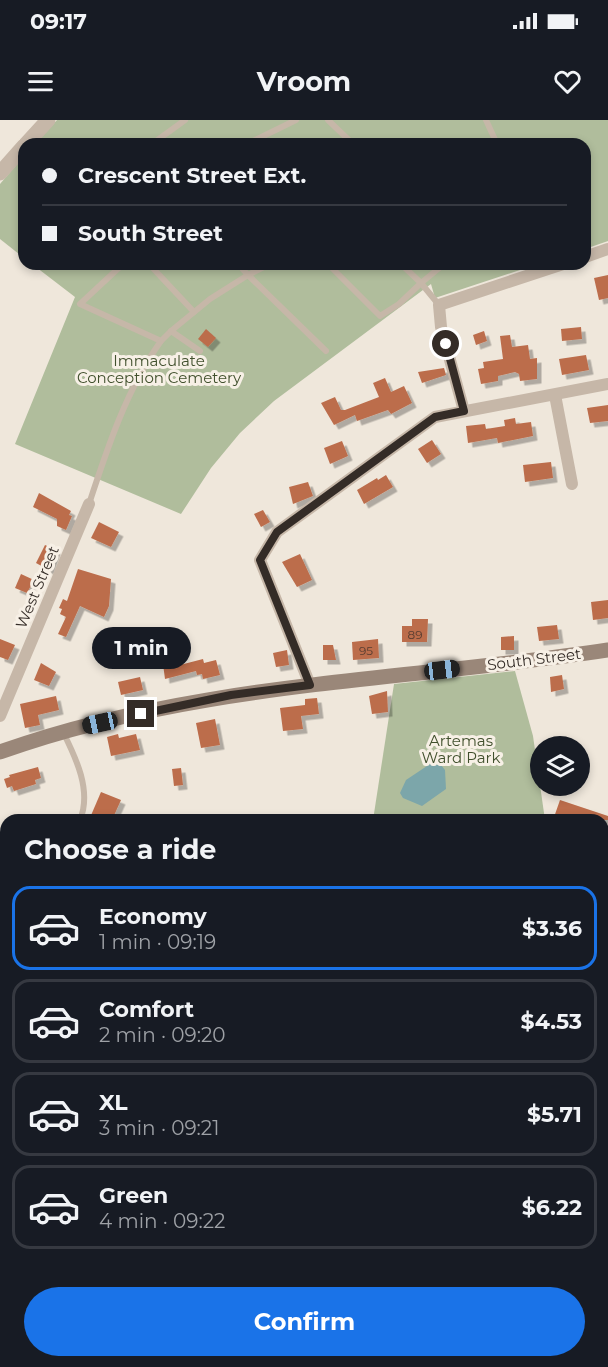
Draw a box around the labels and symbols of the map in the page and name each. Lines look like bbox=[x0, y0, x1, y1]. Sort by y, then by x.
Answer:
route start bbox=[432, 330, 459, 357]
park label: Immaculate Conception Cemetery bbox=[77, 351, 242, 387]
street label: West Street bbox=[11, 543, 63, 631]
callout: 1 min bbox=[92, 627, 190, 669]
house number: 89 bbox=[408, 627, 422, 642]
house number: 95 bbox=[359, 643, 373, 658]
street label: South Street bbox=[486, 644, 582, 674]
car bbox=[423, 659, 461, 681]
route end bbox=[127, 700, 154, 727]
car bbox=[81, 710, 119, 736]
park label: Artemas Ward Park bbox=[422, 731, 500, 767]

